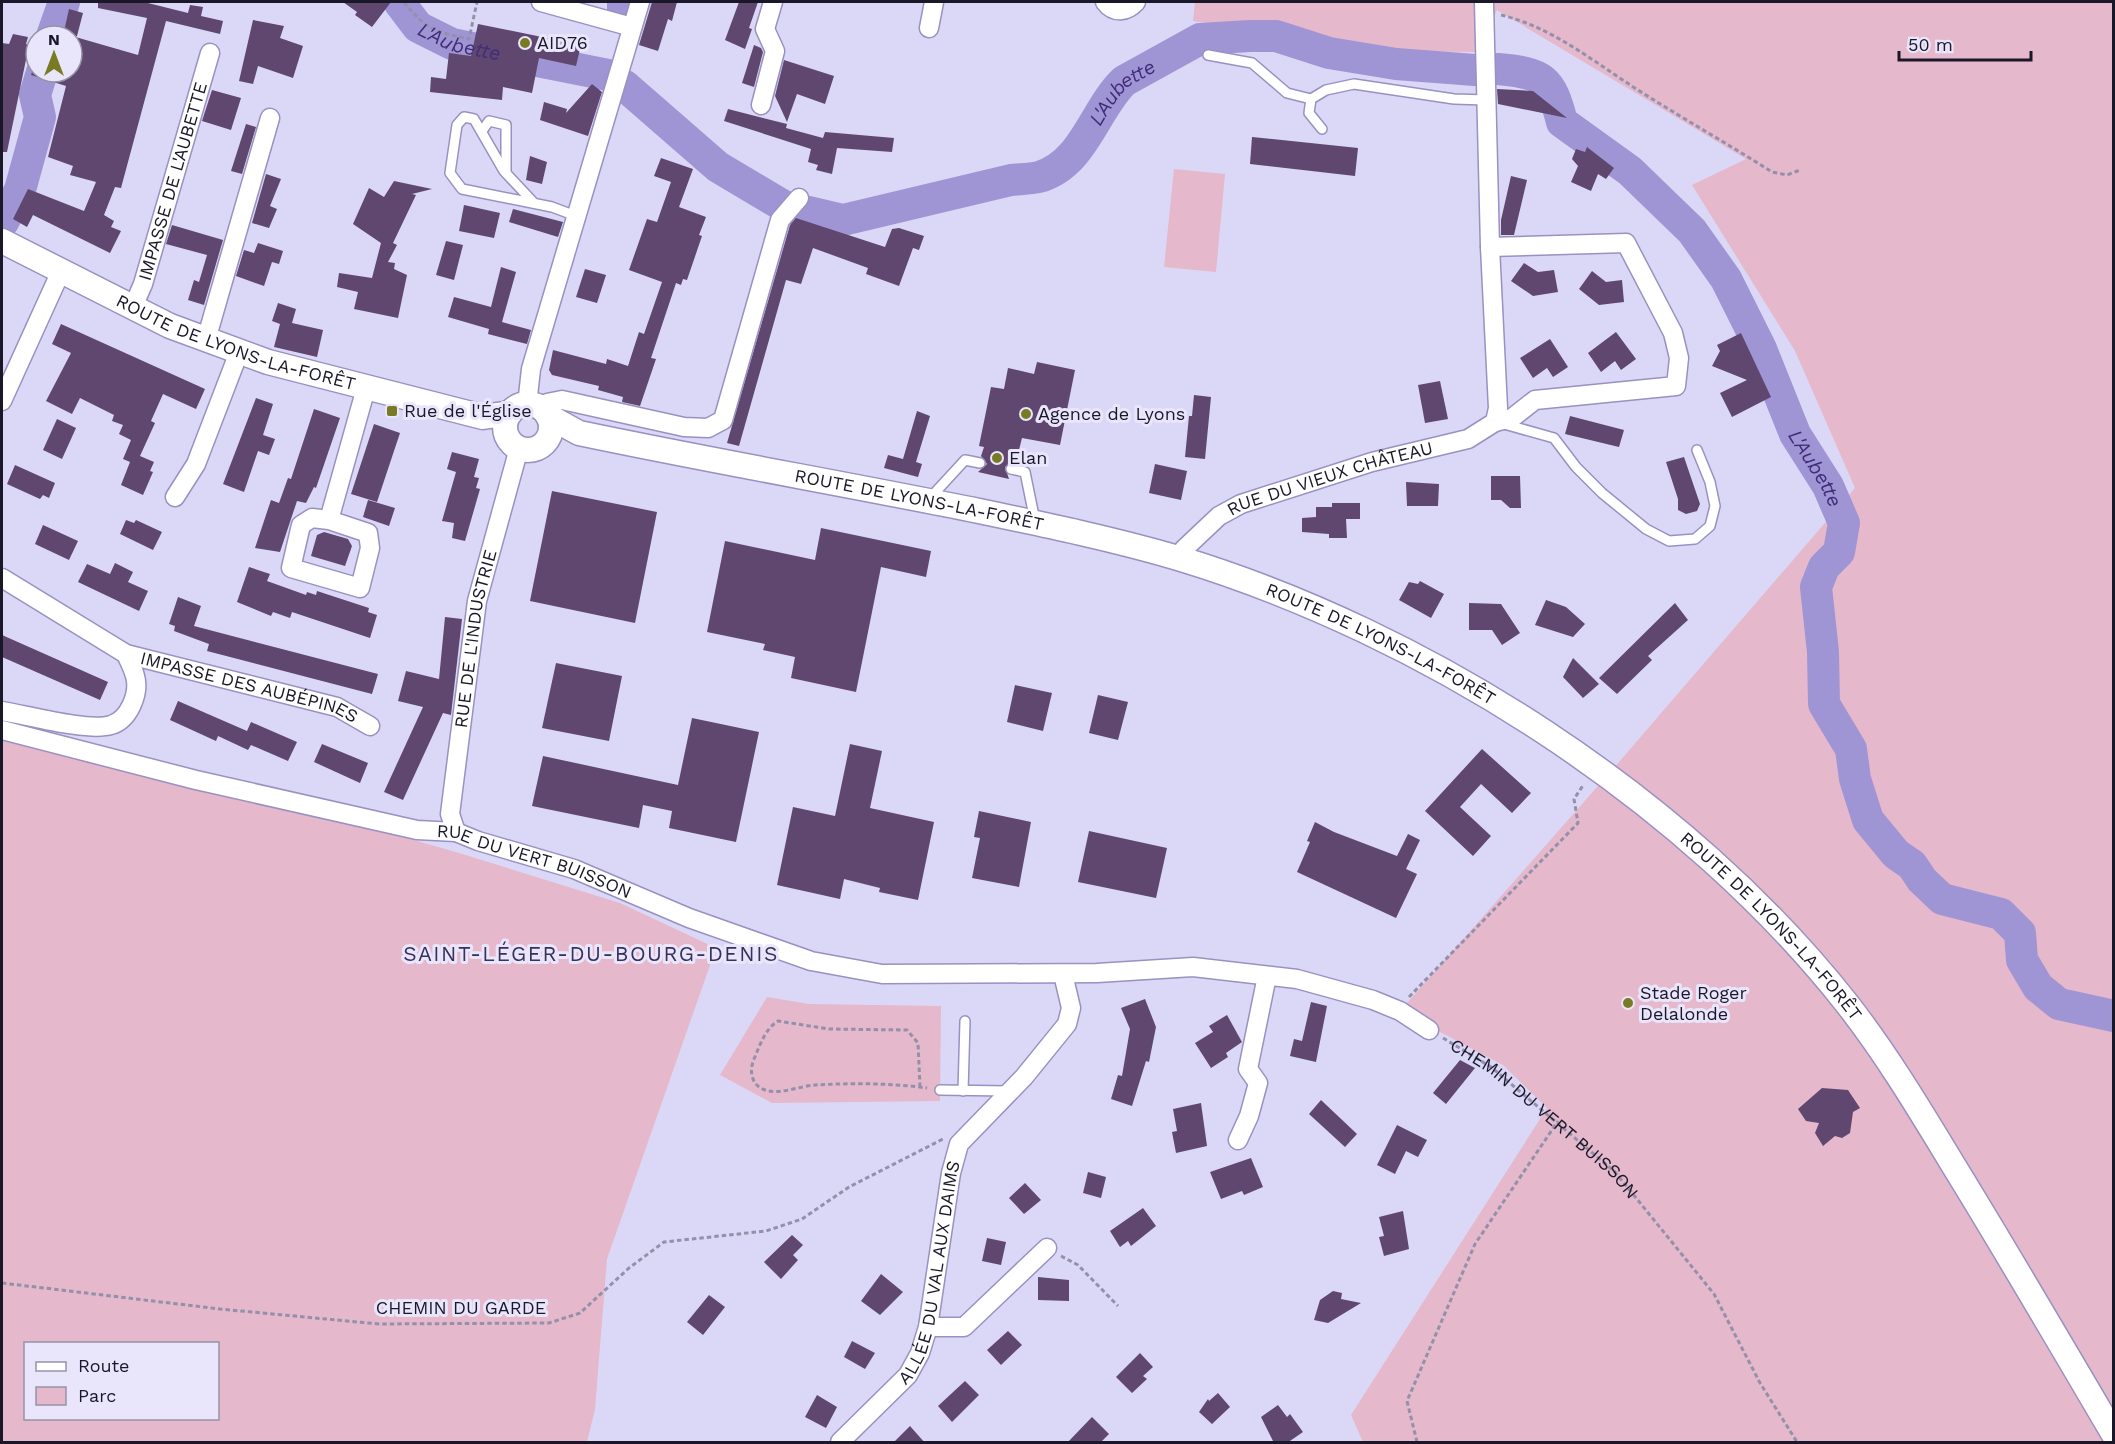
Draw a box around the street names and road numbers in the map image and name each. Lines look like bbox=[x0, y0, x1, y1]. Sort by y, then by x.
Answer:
street label: IMPASSE DE L'AUBETTE bbox=[134, 79, 211, 283]
street label: ROUTE DE LYONS-LA-FORÊT bbox=[113, 290, 358, 394]
street label: RUE DU VIEUX CHÂTEAU bbox=[1223, 437, 1435, 520]
street label: ROUTE DE LYONS-LA-FORÊT bbox=[793, 465, 1046, 534]
street label: RUE DE L'INDUSTRIE bbox=[450, 547, 501, 729]
street label: ROUTE DE LYONS-LA-FORÊT bbox=[1263, 578, 1500, 709]
street label: IMPASSE DES AUBÉPINES bbox=[138, 647, 362, 727]
street label: RUE DU VERT BUISSON bbox=[436, 820, 635, 902]
street label: ROUTE DE LYONS-LA-FORÊT bbox=[1676, 827, 1867, 1024]
street label: CHEMIN DU VERT BUISSON bbox=[1447, 1034, 1643, 1202]
street label: ALLÉE DU VAL AUX DAIMS bbox=[894, 1158, 964, 1389]
street label: CHEMIN DU GARDE bbox=[376, 1297, 546, 1318]

